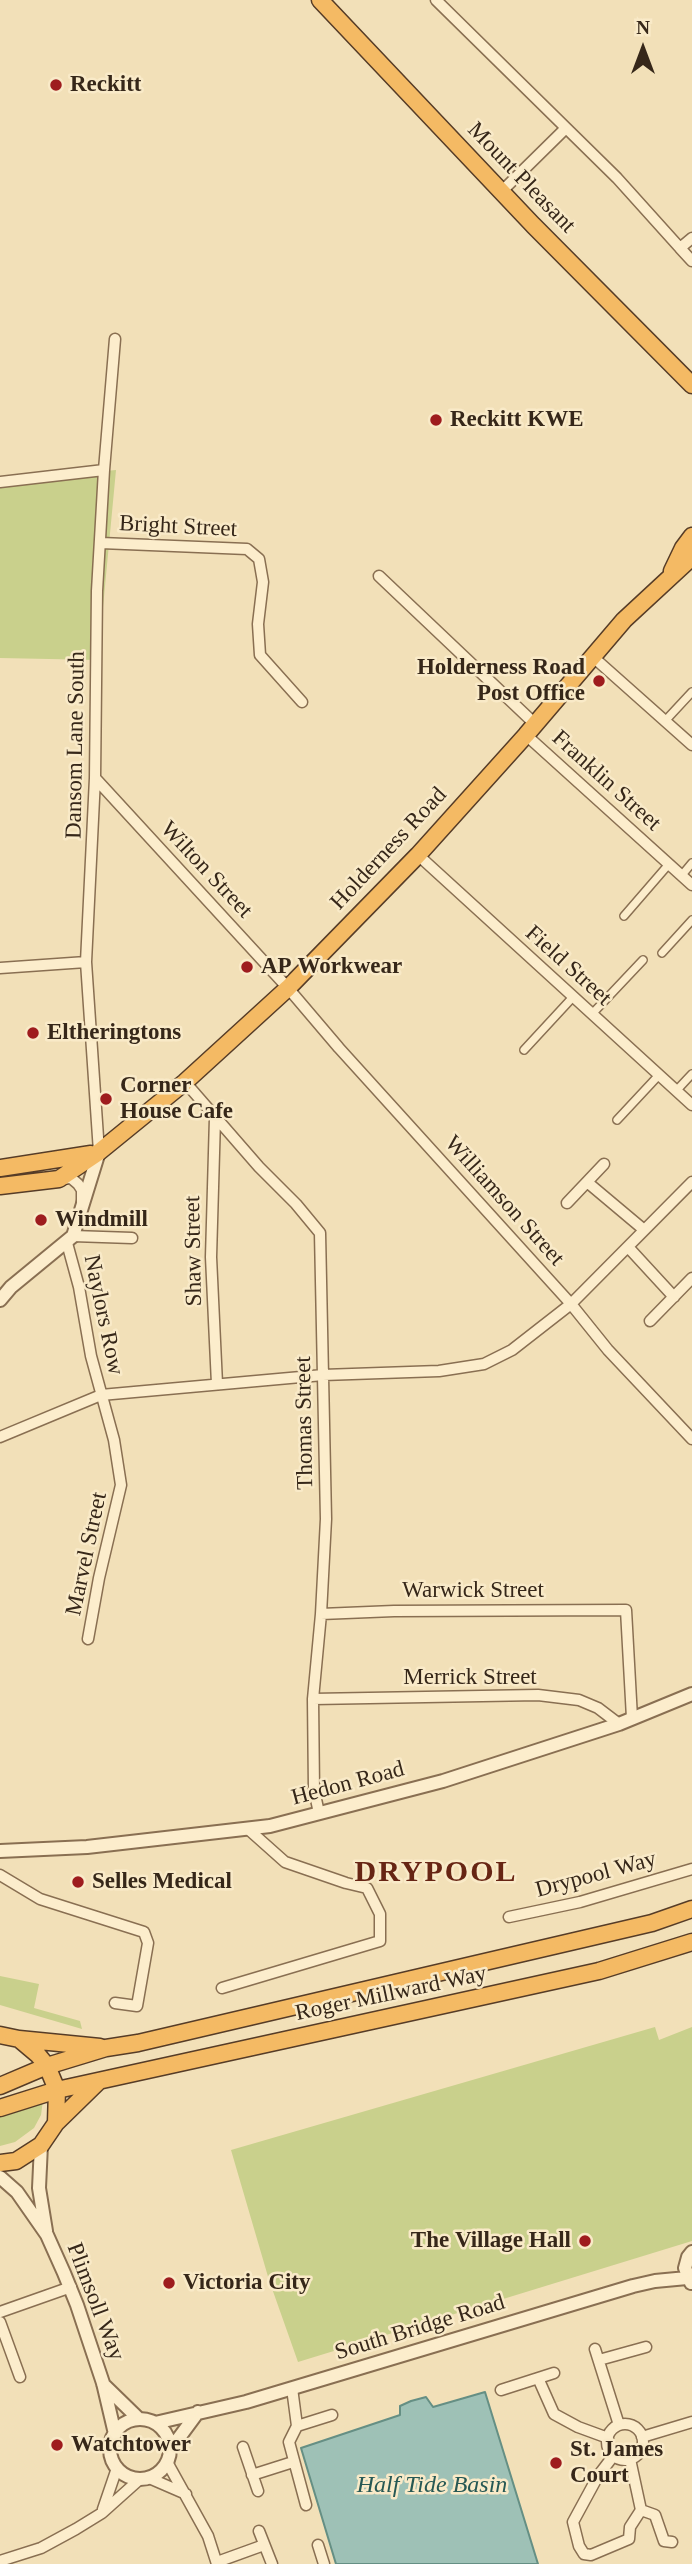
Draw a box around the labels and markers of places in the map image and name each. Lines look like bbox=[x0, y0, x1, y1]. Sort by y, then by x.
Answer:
place label: Reckitt bbox=[70, 71, 142, 99]
marker: Reckitt bbox=[48, 77, 64, 93]
place label: Reckitt KWE bbox=[450, 406, 584, 434]
marker: Reckitt KWE bbox=[428, 412, 444, 428]
place label: Holderness Road Post Office bbox=[417, 654, 585, 708]
marker: Holderness Road Post Office bbox=[591, 673, 607, 689]
place label: AP Workwear bbox=[261, 953, 402, 981]
marker: AP Workwear bbox=[239, 959, 255, 975]
place label: Eltheringtons bbox=[47, 1019, 181, 1047]
marker: Eltheringtons bbox=[25, 1025, 41, 1041]
place label: Corner House Cafe bbox=[120, 1072, 233, 1126]
marker: Corner House Cafe bbox=[98, 1091, 114, 1107]
place label: Windmill bbox=[55, 1206, 148, 1234]
marker: Windmill bbox=[33, 1212, 49, 1228]
place label: Selles Medical bbox=[92, 1868, 232, 1896]
marker: Selles Medical bbox=[70, 1874, 86, 1890]
place label: The Village Hall bbox=[411, 2227, 571, 2255]
marker: The Village Hall bbox=[577, 2233, 593, 2249]
place label: Victoria City bbox=[183, 2269, 311, 2297]
marker: Victoria City bbox=[161, 2275, 177, 2291]
place label: Watchtower bbox=[71, 2431, 191, 2459]
place label: St. James Court bbox=[570, 2436, 663, 2490]
marker: Watchtower bbox=[49, 2437, 65, 2453]
marker: St. James Court bbox=[548, 2455, 564, 2471]

